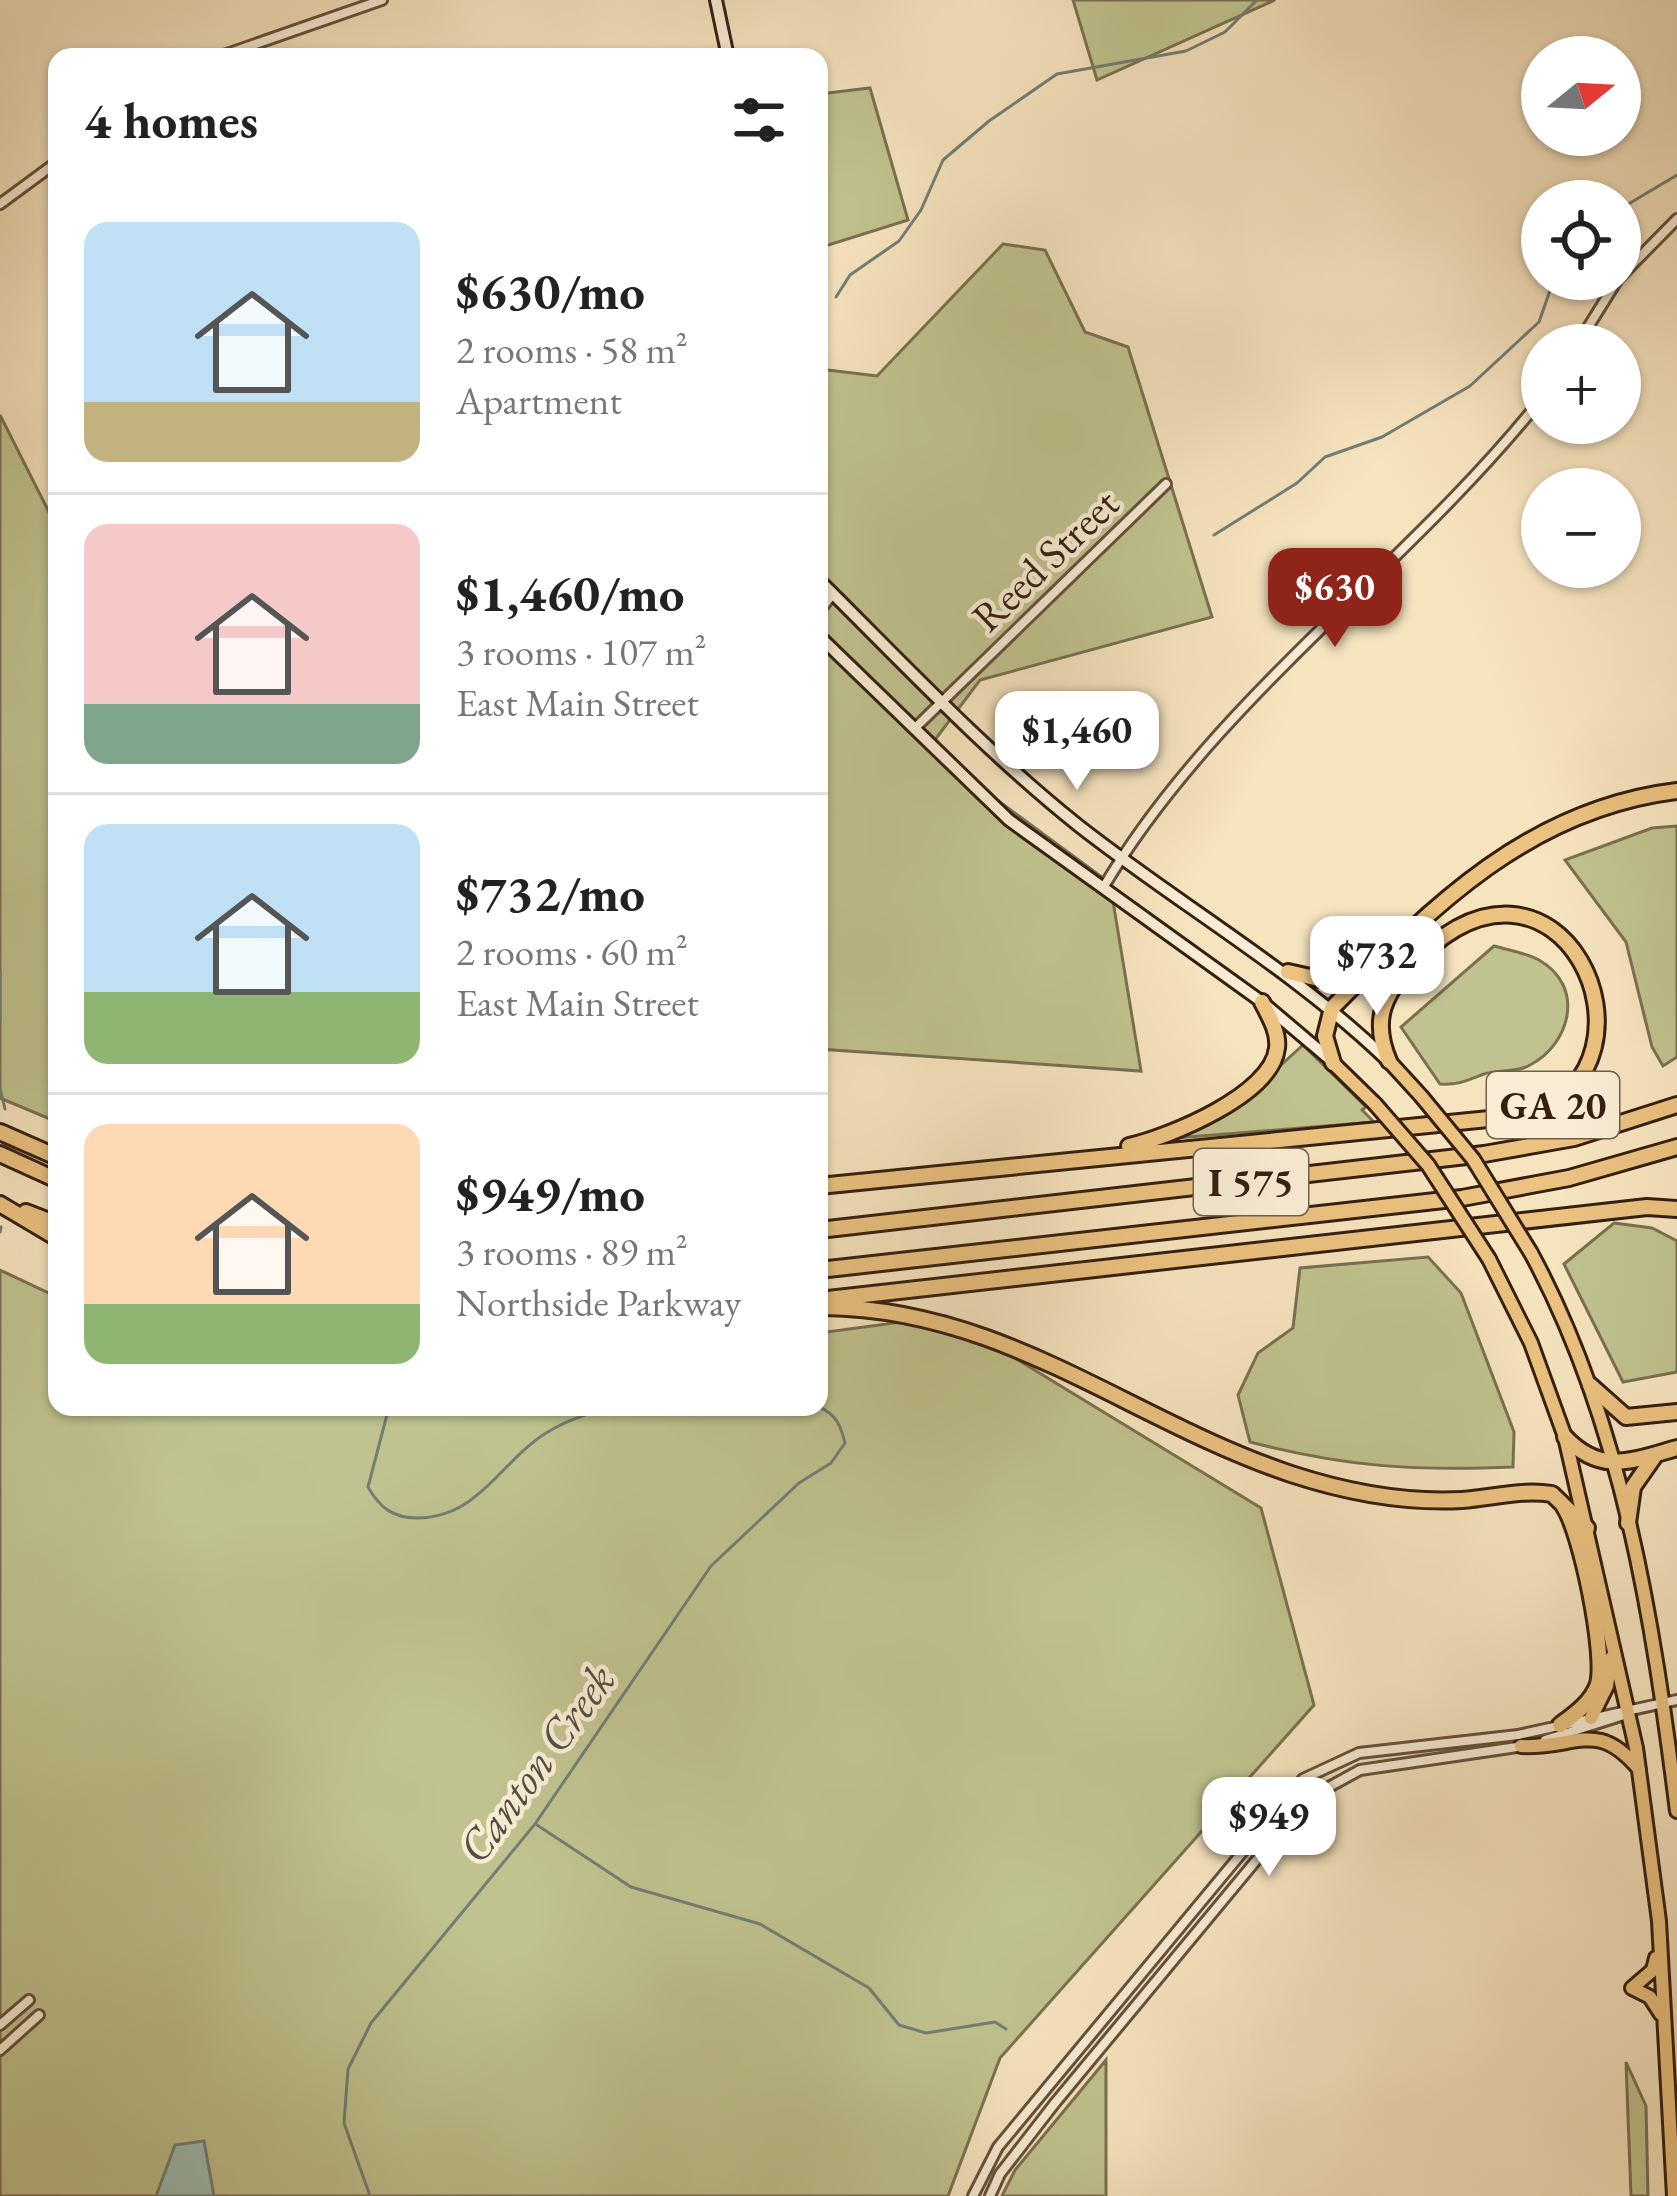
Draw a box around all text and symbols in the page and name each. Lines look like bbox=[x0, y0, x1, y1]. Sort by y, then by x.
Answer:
north arrow bbox=[1521, 36, 1641, 156]
map controls bbox=[1521, 36, 1641, 588]
text: 4 homes bbox=[84, 87, 258, 153]
icon: filters bbox=[726, 87, 792, 153]
button: locate bbox=[1521, 180, 1641, 300]
text: $630/mo bbox=[456, 258, 645, 324]
icon: home bbox=[180, 270, 324, 414]
text: 2 rooms · 58 m² bbox=[456, 324, 688, 375]
button: + bbox=[1521, 324, 1641, 444]
text: Apartment bbox=[456, 375, 622, 426]
button: − bbox=[1521, 468, 1641, 588]
street label: Reed Street bbox=[960, 476, 1130, 644]
pin: $630 bbox=[1264, 548, 1406, 650]
text: $1,460/mo bbox=[456, 560, 684, 626]
text: $630 bbox=[1295, 561, 1375, 612]
icon: home bbox=[180, 572, 324, 716]
text: 3 rooms · 107 m² bbox=[456, 626, 707, 677]
text: East Main Street bbox=[456, 677, 699, 728]
pin: $1,460 bbox=[979, 691, 1175, 793]
text: $1,460 bbox=[1022, 704, 1132, 755]
text: $732/mo bbox=[456, 860, 645, 926]
icon: home bbox=[180, 872, 324, 1016]
pin: $732 bbox=[1306, 916, 1448, 1018]
text: 2 rooms · 60 m² bbox=[456, 926, 688, 977]
text: $732 bbox=[1337, 929, 1417, 980]
text: East Main Street bbox=[456, 977, 699, 1028]
road number: GA 20 bbox=[1487, 1072, 1619, 1138]
road number: I 575 bbox=[1194, 1149, 1308, 1215]
text: $949/mo bbox=[456, 1160, 645, 1226]
icon: home bbox=[180, 1172, 324, 1316]
text: 3 rooms · 89 m² bbox=[456, 1226, 688, 1277]
text: Northside Parkway bbox=[456, 1277, 741, 1328]
water label: Canton Creek bbox=[444, 1652, 628, 1874]
pin: $949 bbox=[1198, 1777, 1340, 1879]
text: $949 bbox=[1229, 1790, 1309, 1841]

